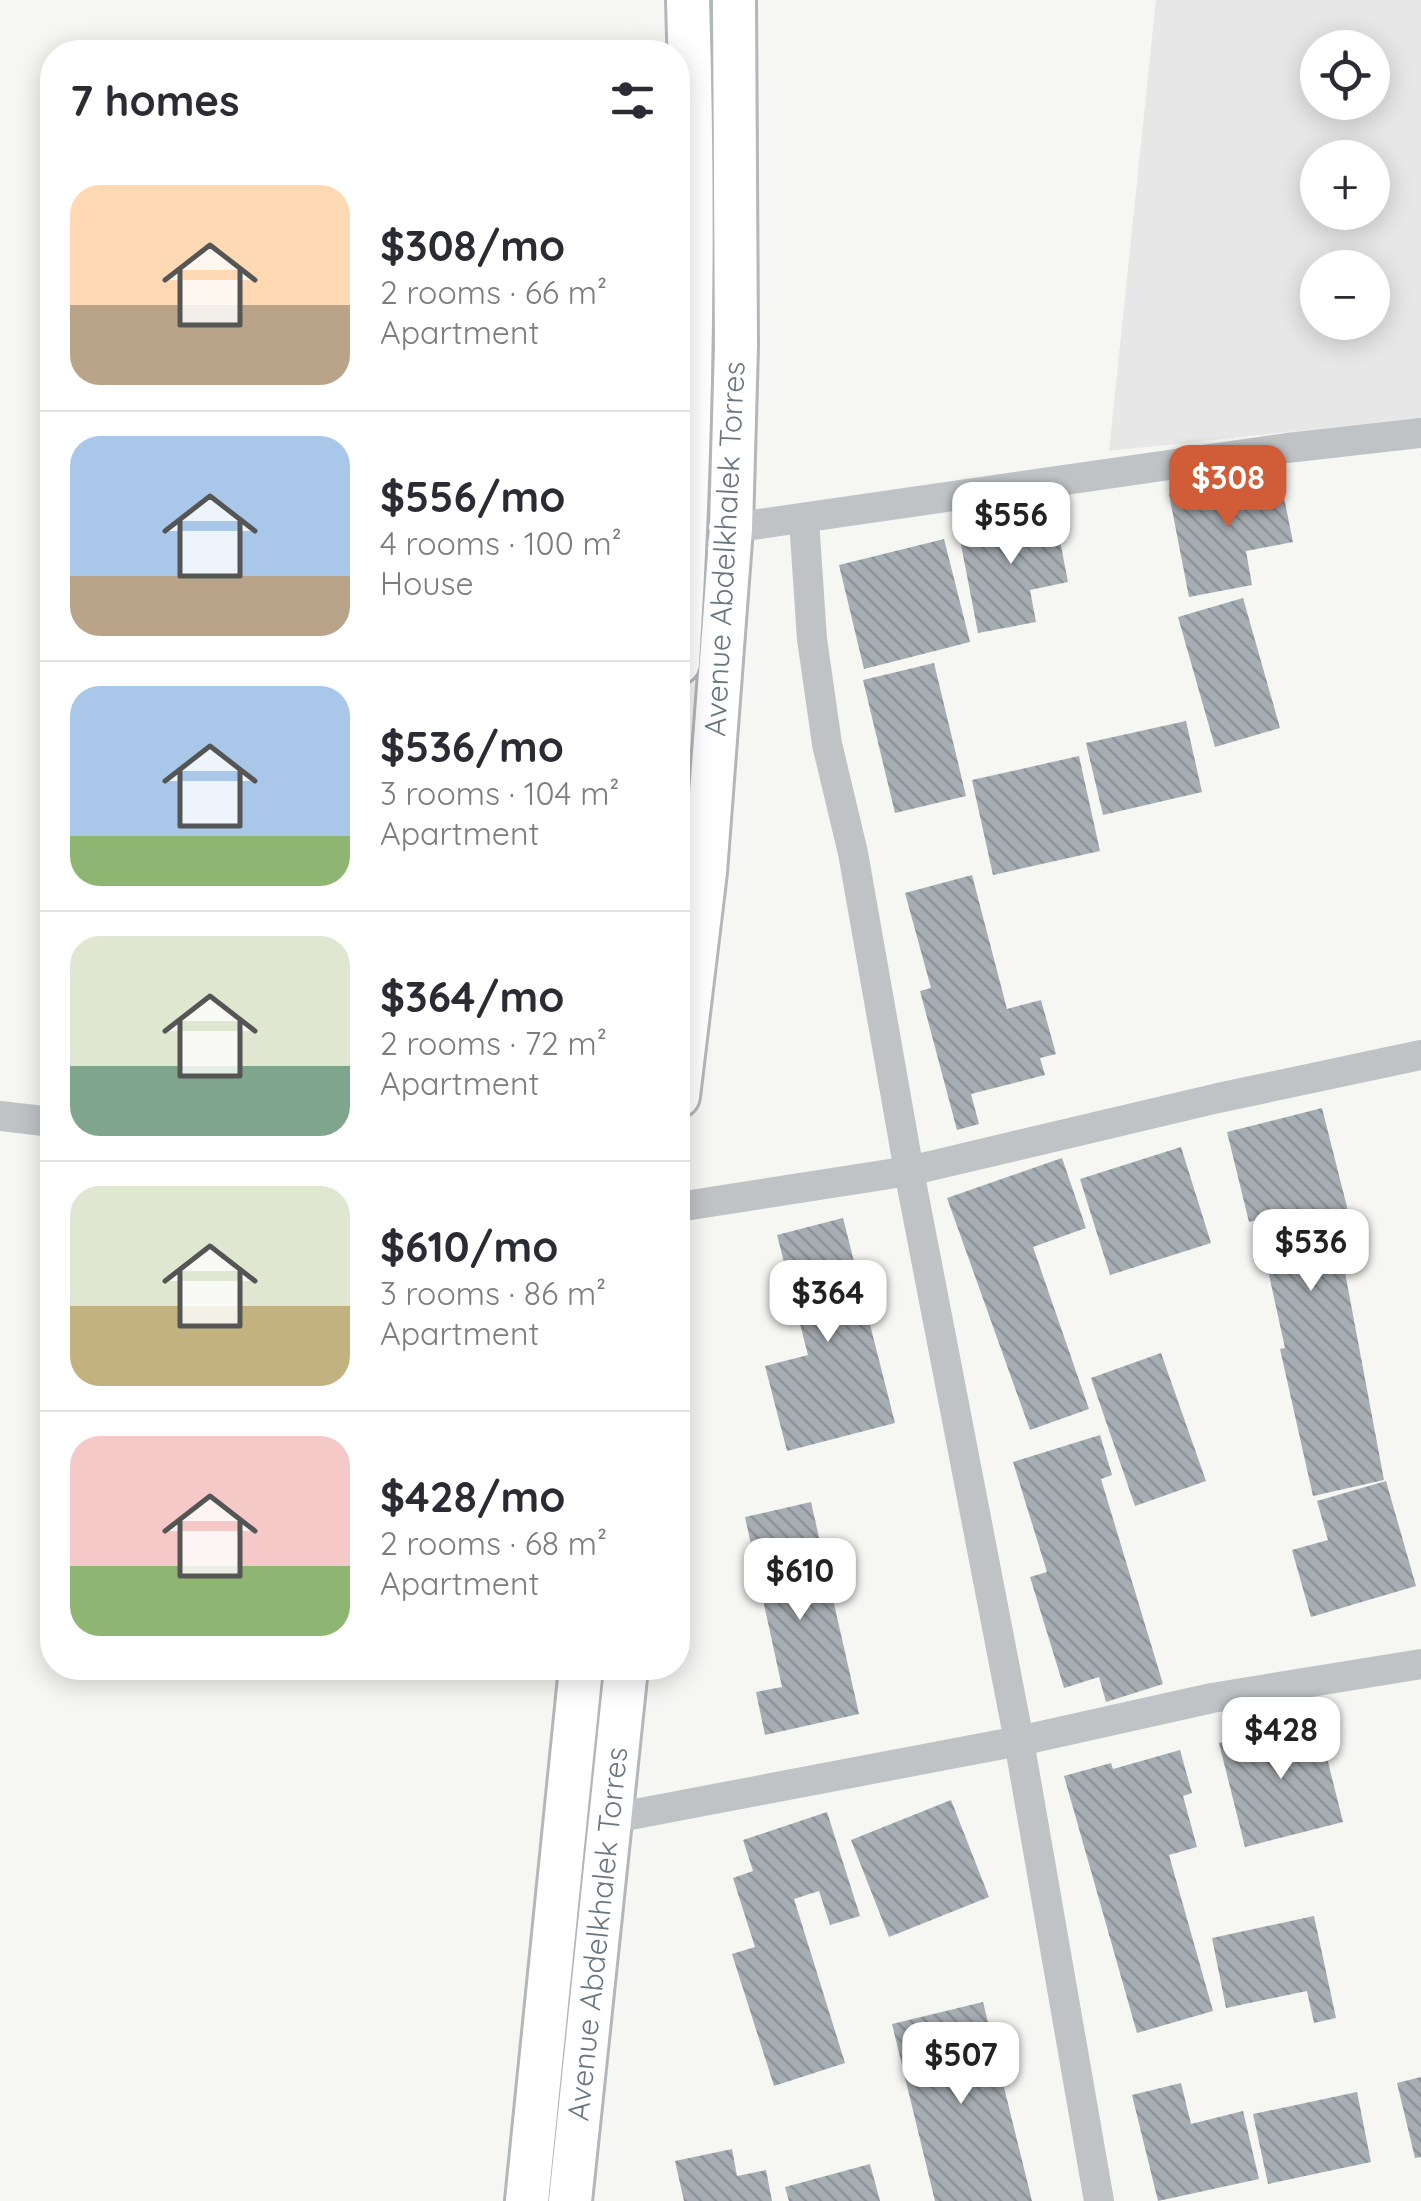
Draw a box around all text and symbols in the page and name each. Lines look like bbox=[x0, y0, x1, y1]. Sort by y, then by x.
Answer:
map controls bbox=[1300, 30, 1390, 340]
button: locate bbox=[1300, 30, 1390, 120]
icon: filters bbox=[605, 73, 660, 128]
text: 7 homes bbox=[70, 74, 239, 127]
button: + bbox=[1300, 140, 1390, 230]
text: $308/mo bbox=[380, 219, 565, 272]
icon: home bbox=[150, 225, 270, 345]
button: − bbox=[1300, 250, 1390, 340]
text: 2 rooms · 66 m² bbox=[380, 272, 607, 312]
text: Apartment bbox=[380, 312, 539, 352]
street label: Avenue Abdelkhalek Torres bbox=[695, 360, 753, 737]
pin: $308 bbox=[1169, 445, 1287, 530]
text: $308 bbox=[1191, 457, 1265, 497]
text: $556/mo bbox=[380, 470, 565, 523]
icon: home bbox=[150, 476, 270, 596]
pin: $556 bbox=[952, 482, 1070, 567]
text: $556 bbox=[974, 494, 1048, 534]
text: 4 rooms · 100 m² bbox=[380, 523, 622, 563]
text: House bbox=[380, 563, 474, 603]
text: $536/mo bbox=[380, 720, 564, 773]
icon: home bbox=[150, 726, 270, 846]
text: 3 rooms · 104 m² bbox=[380, 773, 620, 813]
text: Apartment bbox=[380, 813, 539, 853]
text: $364/mo bbox=[380, 970, 564, 1023]
icon: home bbox=[150, 976, 270, 1096]
text: 2 rooms · 72 m² bbox=[380, 1023, 607, 1063]
text: Apartment bbox=[380, 1063, 539, 1103]
pin: $536 bbox=[1252, 1209, 1370, 1294]
text: $610/mo bbox=[380, 1220, 558, 1273]
text: $536 bbox=[1275, 1221, 1347, 1261]
icon: home bbox=[150, 1226, 270, 1346]
pin: $364 bbox=[769, 1260, 887, 1345]
text: $364 bbox=[792, 1272, 864, 1312]
text: 3 rooms · 86 m² bbox=[380, 1273, 606, 1313]
text: Apartment bbox=[380, 1313, 539, 1353]
text: $428/mo bbox=[380, 1470, 565, 1523]
icon: home bbox=[150, 1476, 270, 1596]
text: 2 rooms · 68 m² bbox=[380, 1523, 607, 1563]
pin: $610 bbox=[741, 1538, 859, 1623]
text: $610 bbox=[766, 1550, 834, 1590]
text: Apartment bbox=[380, 1563, 539, 1603]
pin: $428 bbox=[1222, 1697, 1340, 1782]
text: $428 bbox=[1244, 1709, 1318, 1749]
street label: Avenue Abdelkhalek Torres bbox=[558, 1745, 636, 2123]
pin: $507 bbox=[902, 2022, 1020, 2107]
text: $507 bbox=[924, 2034, 998, 2074]

